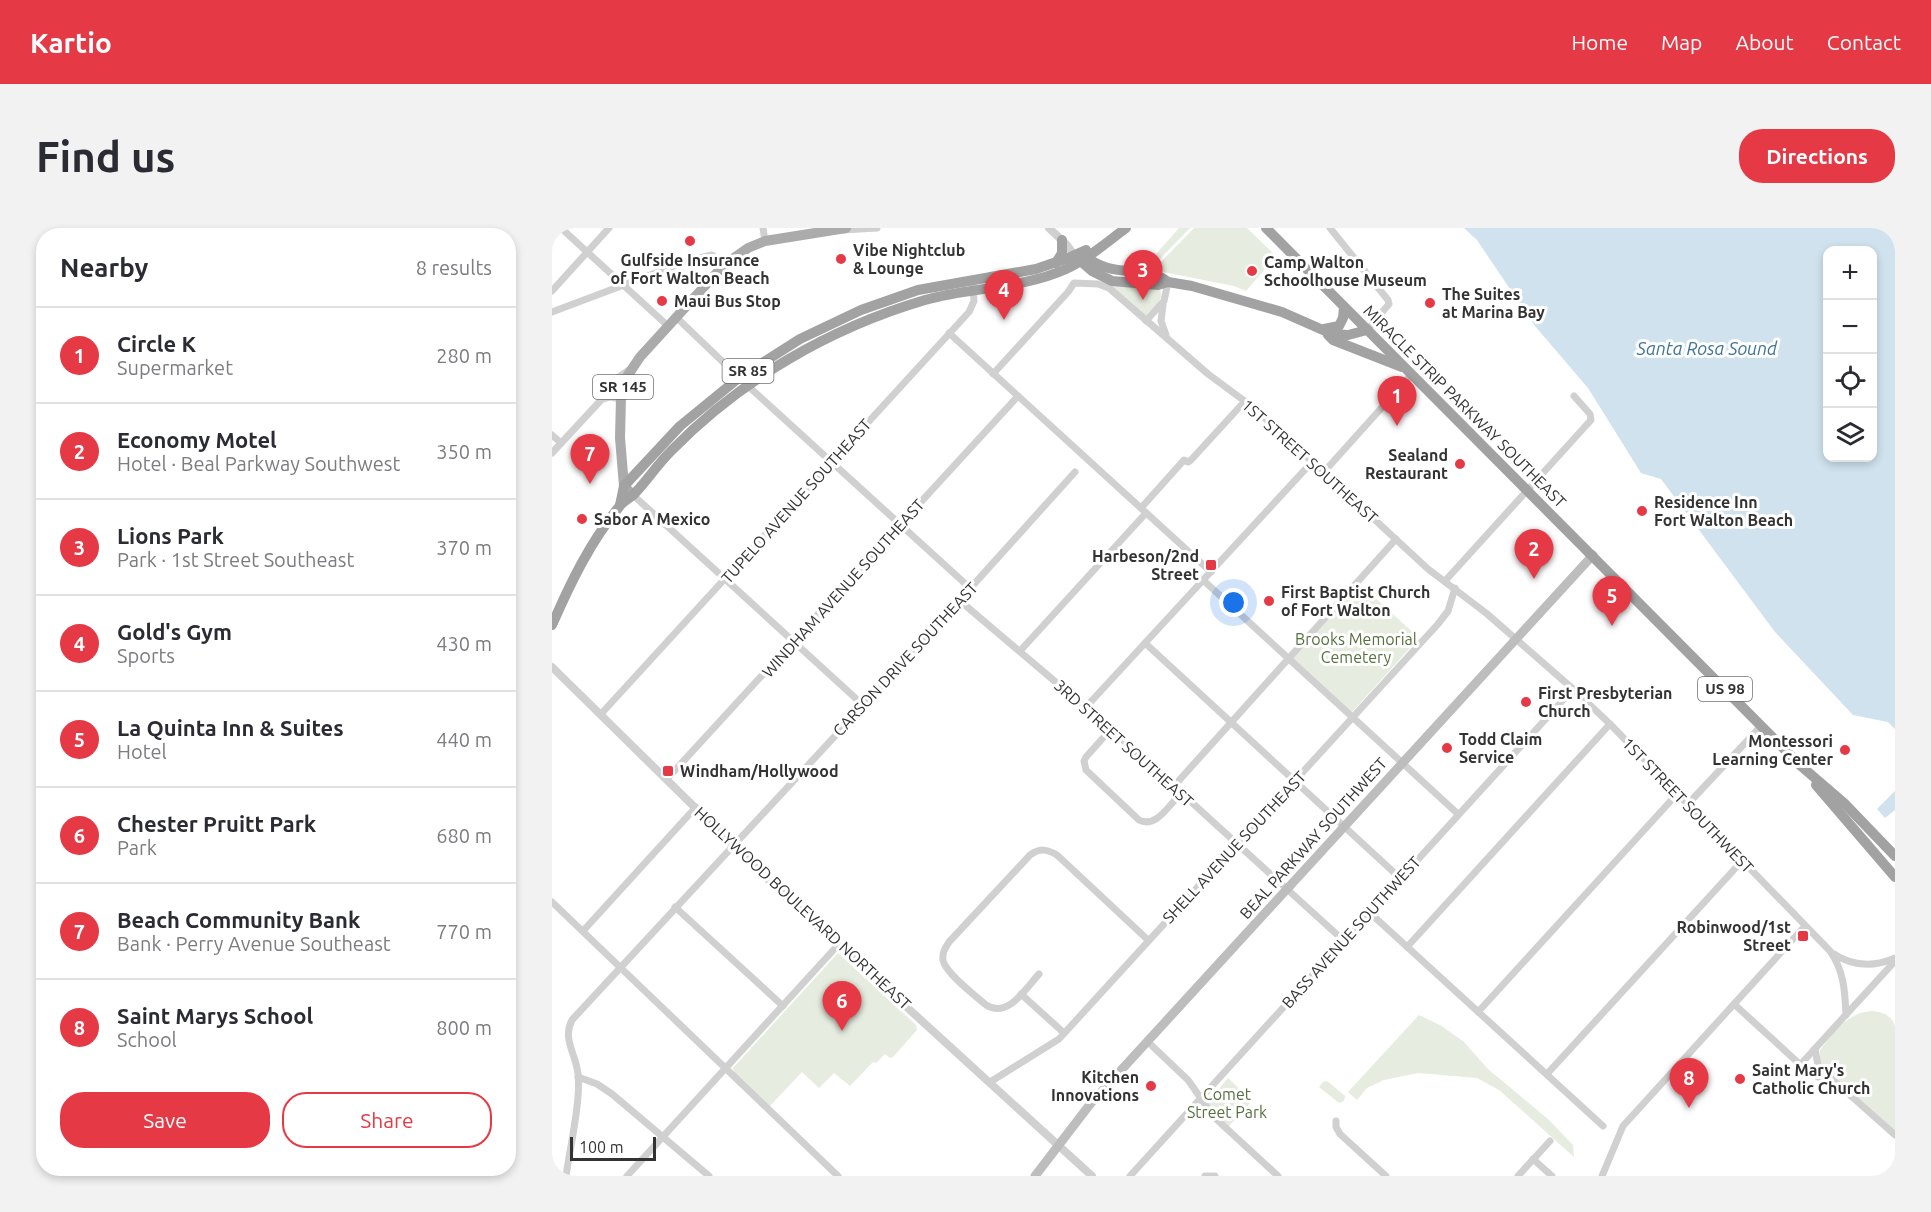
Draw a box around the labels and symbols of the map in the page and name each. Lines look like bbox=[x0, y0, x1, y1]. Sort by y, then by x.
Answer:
marker: Gulfside Insurance of Fort Walton Beach bbox=[683, 234, 697, 248]
place label: Vibe Nightclub & Lounge bbox=[853, 241, 965, 277]
pin: 3 bbox=[1124, 250, 1162, 300]
place label: Gulfside Insurance of Fort Walton Beach bbox=[610, 251, 770, 287]
marker: Vibe Nightclub & Lounge bbox=[834, 252, 848, 266]
place label: Camp Walton Schoolhouse Museum bbox=[1264, 253, 1427, 289]
marker: Camp Walton Schoolhouse Museum bbox=[1245, 264, 1259, 278]
pin: 4 bbox=[984, 270, 1024, 320]
place label: The Suites at Marina Bay bbox=[1442, 285, 1545, 321]
place label: Maui Bus Stop bbox=[674, 292, 781, 310]
marker: Maui Bus Stop bbox=[655, 294, 669, 308]
marker: The Suites at Marina Bay bbox=[1423, 296, 1437, 310]
street label: MIRACLE STRIP PARKWAY SOUTHEAST bbox=[1360, 301, 1570, 511]
water label: Santa Rosa Sound bbox=[1636, 338, 1778, 358]
road number: SR 85 bbox=[722, 359, 774, 383]
road number: SR 145 bbox=[593, 375, 653, 399]
pin: 1 bbox=[1378, 376, 1416, 426]
street label: 1ST STREET SOUTHEAST bbox=[1238, 395, 1382, 527]
street label: TUPELO AVENUE SOUTHEAST bbox=[717, 415, 875, 587]
pin: 7 bbox=[570, 434, 609, 484]
place label: Sealand Restaurant bbox=[1365, 446, 1448, 482]
marker: Sealand Restaurant bbox=[1453, 457, 1467, 471]
place label: Residence Inn Fort Walton Beach bbox=[1654, 493, 1793, 529]
street label: WINDHAM AVENUE SOUTHEAST bbox=[758, 495, 928, 681]
marker: Residence Inn Fort Walton Beach bbox=[1635, 504, 1649, 518]
place label: Sabor A Mexico bbox=[594, 510, 710, 528]
marker: Sabor A Mexico bbox=[575, 512, 589, 526]
pin: 2 bbox=[1514, 530, 1554, 579]
place label: Harbeson/2nd Street bbox=[1092, 547, 1199, 583]
marker: Harbeson/2nd Street bbox=[1204, 558, 1218, 572]
pin: 5 bbox=[1592, 576, 1632, 626]
street label: CARSON DRIVE SOUTHEAST bbox=[829, 578, 981, 740]
place label: First Baptist Church of Fort Walton bbox=[1281, 583, 1430, 619]
your location bbox=[1219, 588, 1248, 617]
marker: First Baptist Church of Fort Walton bbox=[1262, 594, 1276, 608]
park label: Brooks Memorial Cemetery bbox=[1295, 630, 1417, 666]
street label: 3RD STREET SOUTHEAST bbox=[1051, 676, 1197, 810]
road number: US 98 bbox=[1698, 677, 1752, 701]
place label: First Presbyterian Church bbox=[1538, 684, 1672, 720]
marker: First Presbyterian Church bbox=[1519, 695, 1533, 709]
place label: Todd Claim Service bbox=[1459, 730, 1542, 766]
place label: Montessori Learning Center bbox=[1712, 732, 1833, 768]
street label: 1ST STREET SOUTHWEST bbox=[1619, 734, 1757, 876]
marker: Todd Claim Service bbox=[1440, 741, 1454, 755]
marker: Montessori Learning Center bbox=[1838, 743, 1852, 757]
street label: BEAL PARKWAY SOUTHWEST bbox=[1236, 754, 1390, 922]
place label: Windham/Hollywood bbox=[680, 762, 838, 780]
marker: Windham/Hollywood bbox=[661, 764, 675, 778]
street label: SHELL AVENUE SOUTHEAST bbox=[1159, 767, 1309, 927]
street label: HOLLYWOOD BOULEVARD NORTHEAST bbox=[691, 803, 915, 1013]
street label: BASS AVENUE SOUTHWEST bbox=[1278, 852, 1424, 1011]
place label: Robinwood/1st Street bbox=[1677, 918, 1791, 954]
marker: Robinwood/1st Street bbox=[1796, 929, 1810, 943]
pin: 6 bbox=[822, 982, 862, 1031]
pin: 8 bbox=[1670, 1058, 1708, 1108]
place label: Saint Mary's Catholic Church bbox=[1752, 1061, 1870, 1097]
place label: Kitchen Innovations bbox=[1051, 1068, 1139, 1104]
marker: Saint Mary's Catholic Church bbox=[1733, 1072, 1747, 1086]
marker: Kitchen Innovations bbox=[1144, 1079, 1158, 1093]
park label: Comet Street Park bbox=[1187, 1085, 1267, 1121]
scale bar bbox=[570, 1134, 656, 1162]

